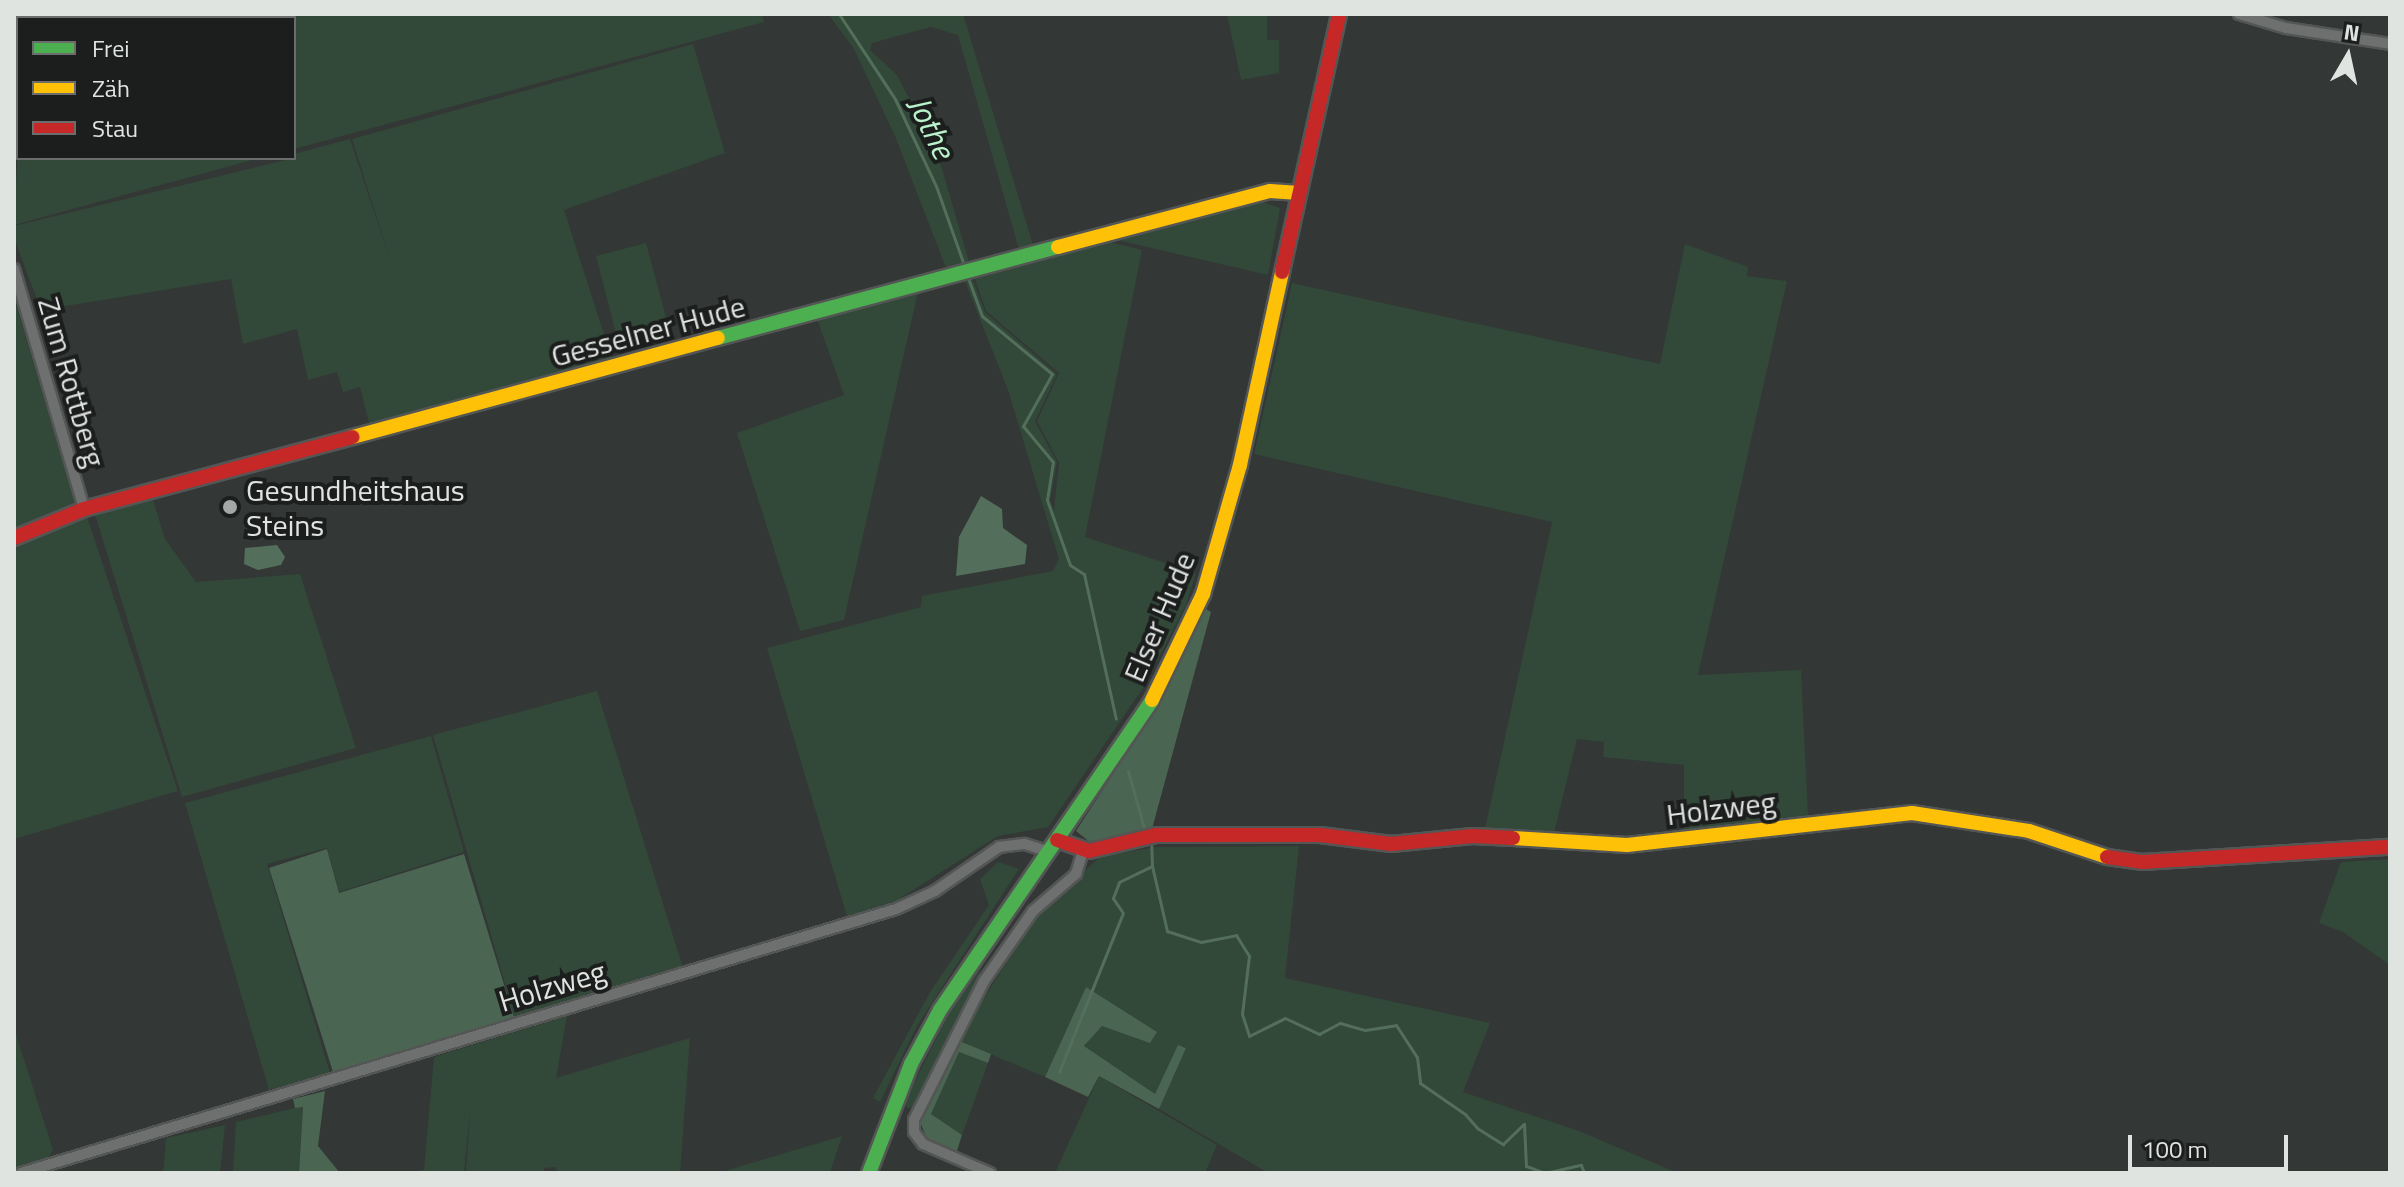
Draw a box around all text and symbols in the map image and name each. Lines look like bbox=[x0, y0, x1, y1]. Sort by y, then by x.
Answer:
text: N bbox=[2342, 14, 2362, 50]
legend bbox=[16, 16, 296, 160]
north arrow bbox=[2308, 16, 2388, 96]
text: Frei bbox=[92, 30, 130, 66]
text: Zäh bbox=[92, 70, 130, 106]
water label: Jothe bbox=[901, 89, 963, 165]
text: Stau bbox=[92, 110, 138, 146]
street label: Gesselner Hude bbox=[547, 288, 749, 374]
street label: Zum Rottberg bbox=[31, 293, 113, 471]
place label: Gesundheitshaus Steins bbox=[246, 472, 465, 542]
marker: Gesundheitshaus Steins bbox=[221, 498, 239, 516]
street label: Elser Hude bbox=[1116, 547, 1202, 687]
street label: Holzweg bbox=[1664, 783, 1778, 833]
street label: Holzweg bbox=[494, 953, 610, 1019]
scale bar bbox=[2132, 1119, 2292, 1169]
text: 100 m bbox=[2142, 1131, 2208, 1167]

